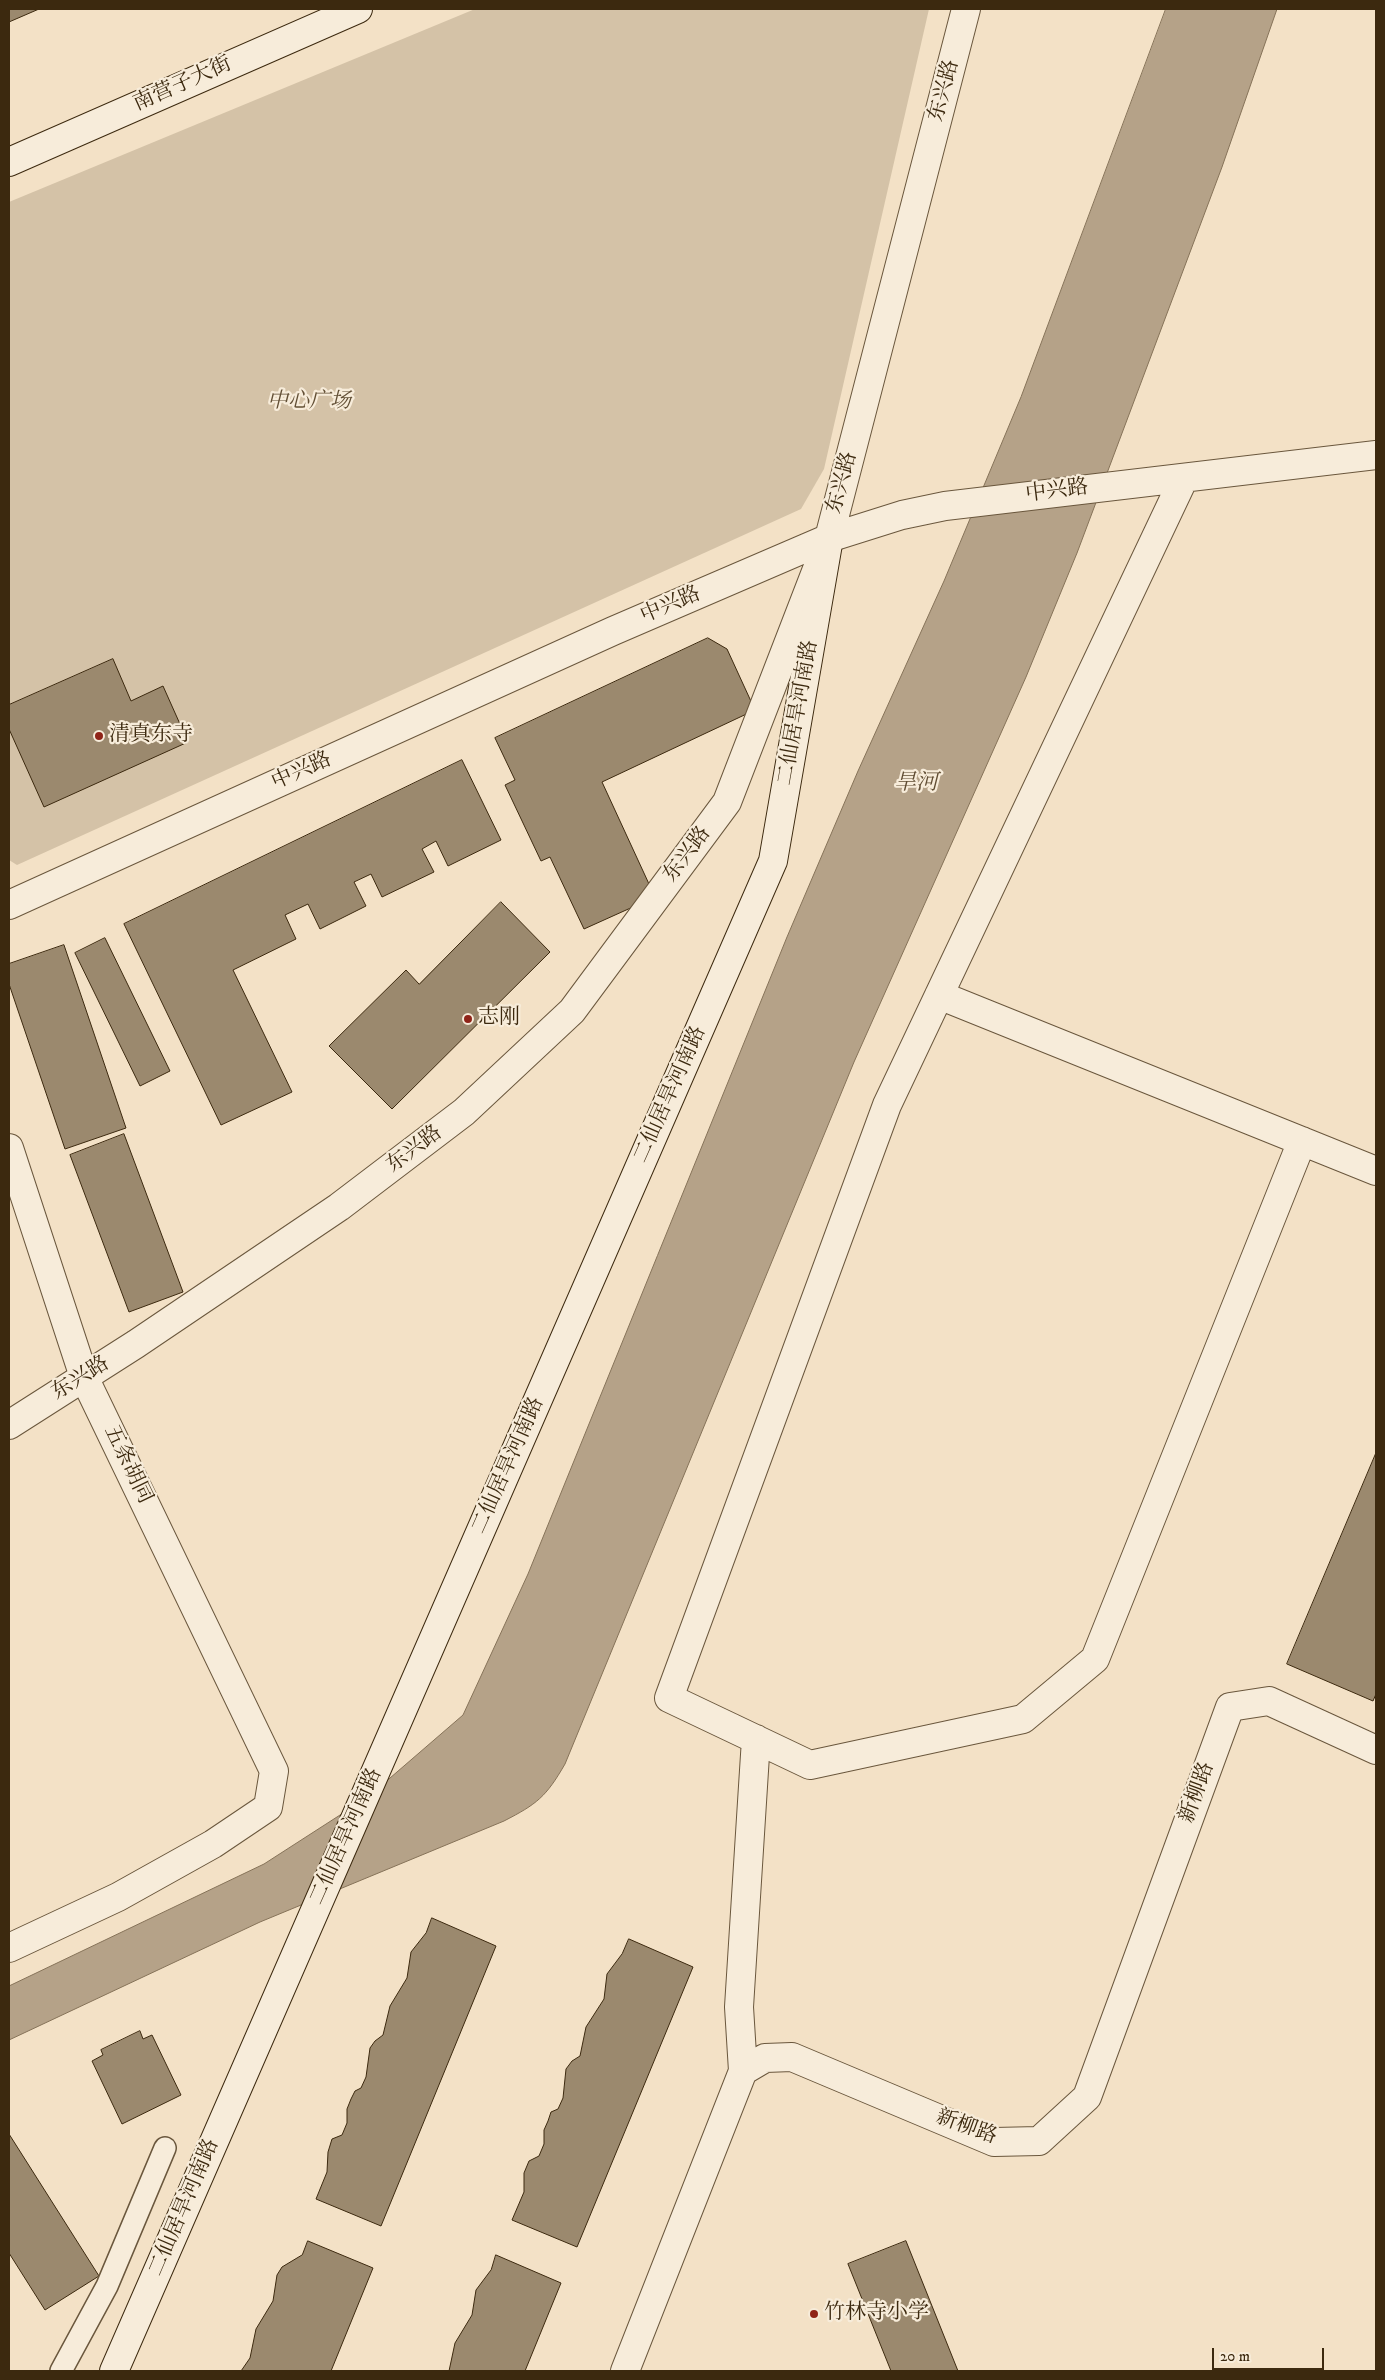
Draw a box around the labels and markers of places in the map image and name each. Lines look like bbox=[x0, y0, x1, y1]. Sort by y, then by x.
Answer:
place label: 清真东寺 bbox=[109, 723, 193, 749]
marker: 清真东寺 bbox=[93, 730, 105, 742]
place label: 志刚 bbox=[478, 1006, 520, 1032]
marker: 志刚 bbox=[462, 1013, 474, 1025]
place label: 竹林寺小学 bbox=[824, 2301, 929, 2327]
marker: 竹林寺小学 bbox=[808, 2308, 820, 2320]

